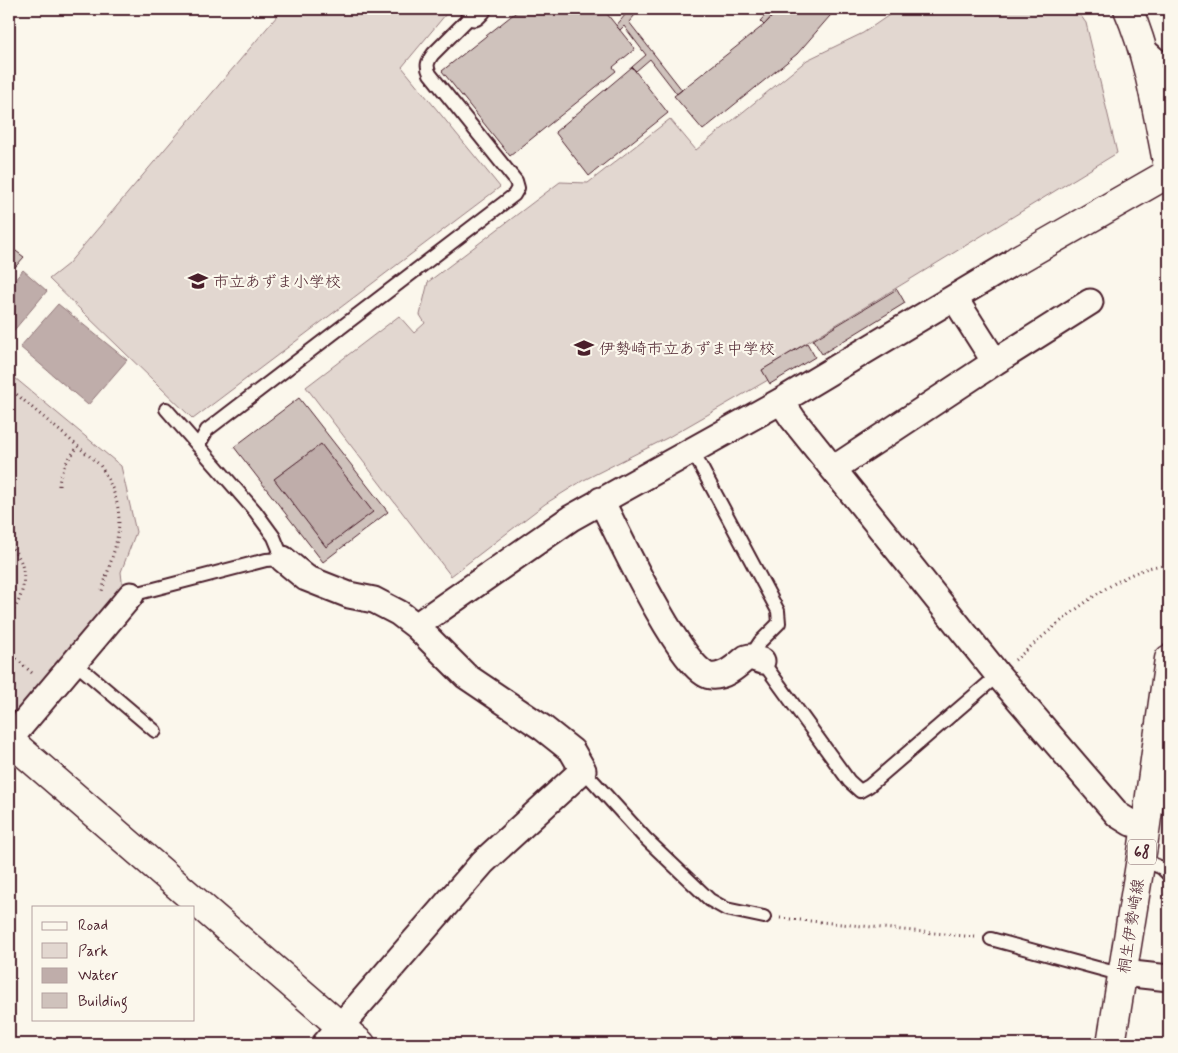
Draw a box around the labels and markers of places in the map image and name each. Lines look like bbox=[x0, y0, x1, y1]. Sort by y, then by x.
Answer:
school or university icon: 市立あずま小学校 bbox=[187, 270, 209, 292]
place label: 市立あずま小学校 bbox=[213, 272, 341, 293]
school or university icon: 伊勢崎市立あずま中学校 bbox=[573, 337, 595, 359]
place label: 伊勢崎市立あずま中学校 bbox=[599, 339, 775, 360]

